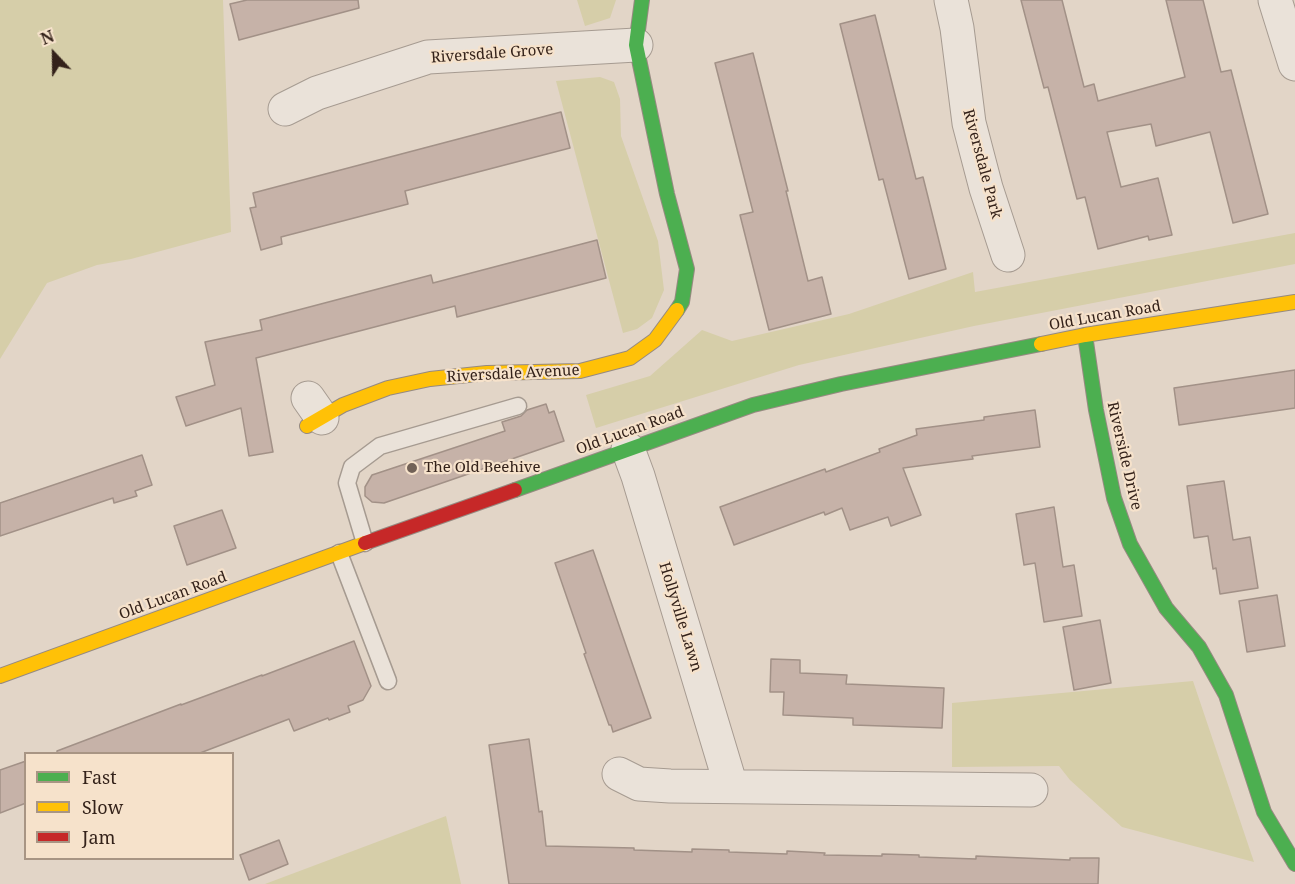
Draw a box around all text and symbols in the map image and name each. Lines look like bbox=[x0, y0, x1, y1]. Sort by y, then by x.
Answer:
north arrow bbox=[24, 24, 84, 84]
text: N bbox=[37, 25, 57, 50]
street label: Riversdale Grove bbox=[430, 41, 554, 67]
street label: Riversdale Park bbox=[959, 107, 1005, 221]
street label: Old Lucan Road bbox=[1048, 297, 1162, 335]
street label: Riversdale Avenue bbox=[446, 362, 580, 386]
street label: Riverside Drive bbox=[1103, 400, 1145, 512]
street label: Old Lucan Road bbox=[574, 403, 686, 459]
place label: The Old Beehive bbox=[424, 459, 540, 477]
marker: The Old Beehive bbox=[405, 461, 419, 475]
street label: Hollyville Lawn bbox=[655, 560, 705, 674]
street label: Old Lucan Road bbox=[117, 568, 229, 624]
legend bbox=[24, 752, 234, 860]
text: Fast bbox=[82, 765, 117, 789]
text: Slow bbox=[82, 795, 123, 819]
text: Jam bbox=[82, 825, 116, 849]

